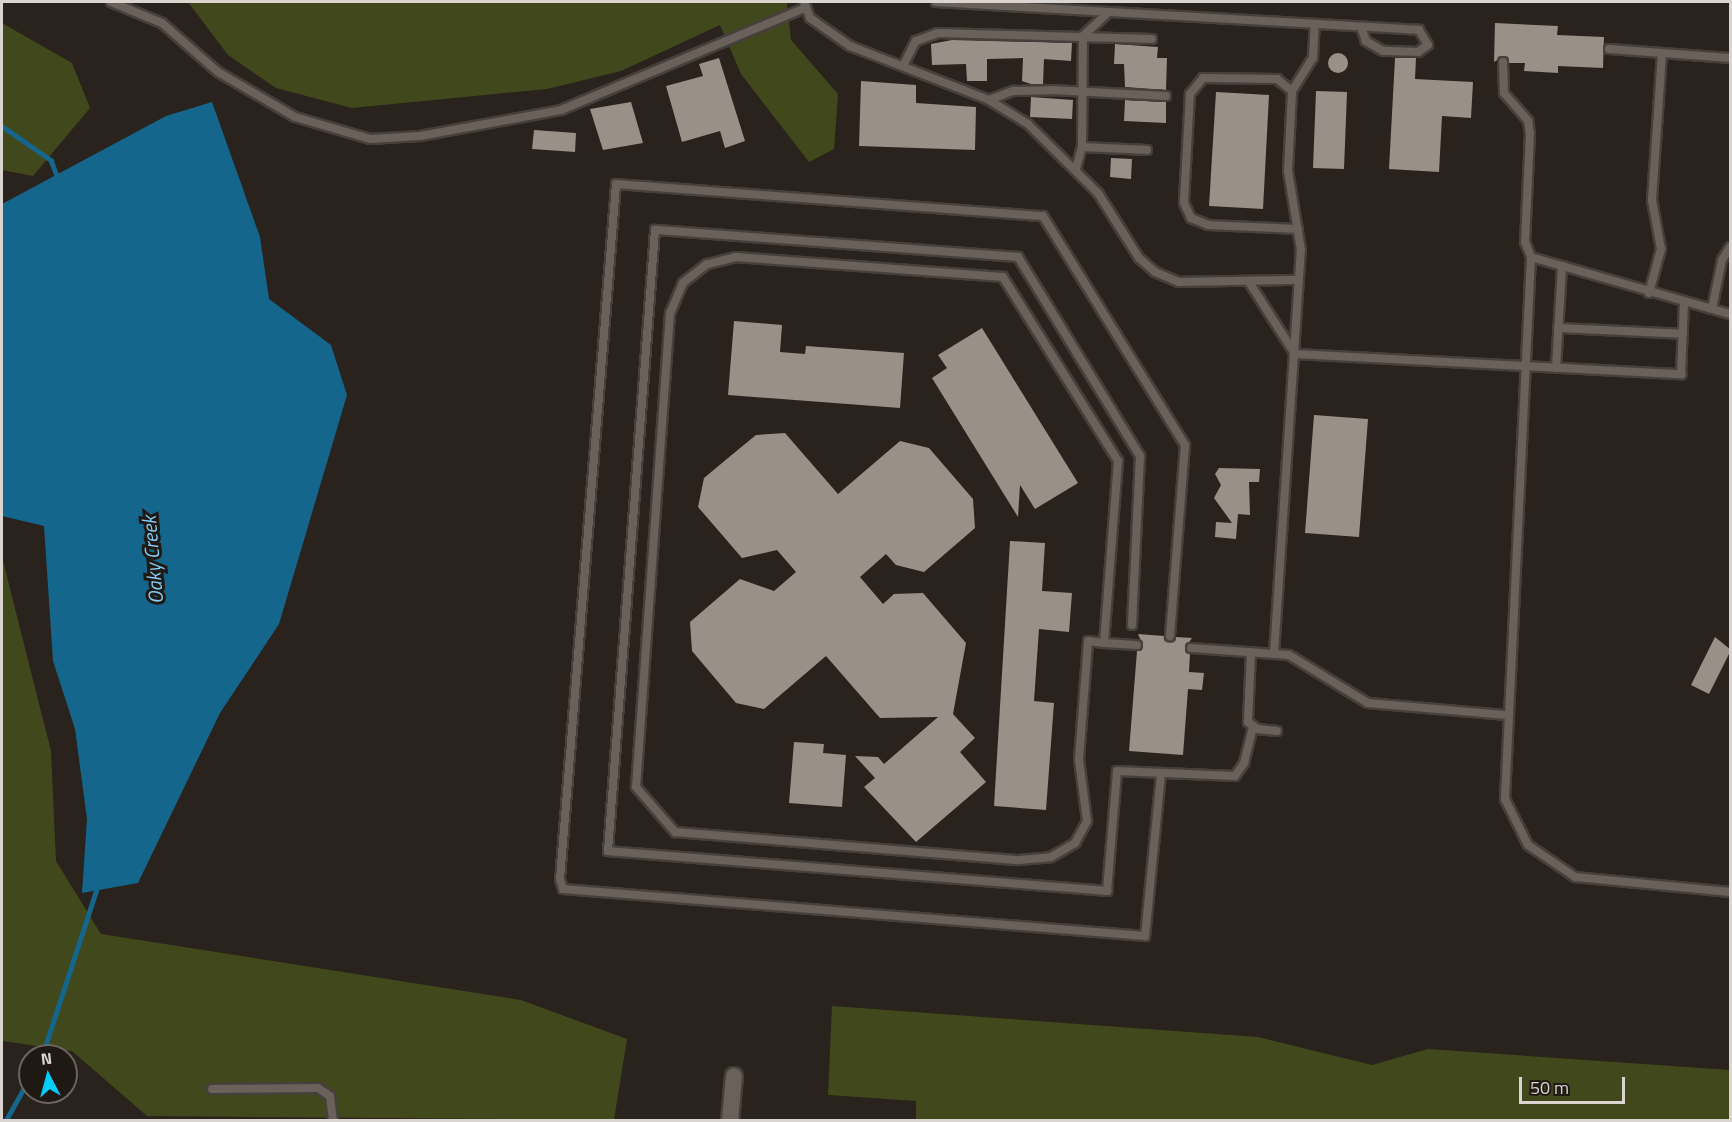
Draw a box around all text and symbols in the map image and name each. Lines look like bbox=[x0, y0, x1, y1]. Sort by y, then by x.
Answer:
water label: Oaky Creek bbox=[136, 515, 168, 605]
north arrow bbox=[18, 1044, 78, 1104]
text: N bbox=[40, 1046, 53, 1071]
scale bar bbox=[1522, 1065, 1628, 1103]
text: 50 m bbox=[1530, 1074, 1569, 1101]

